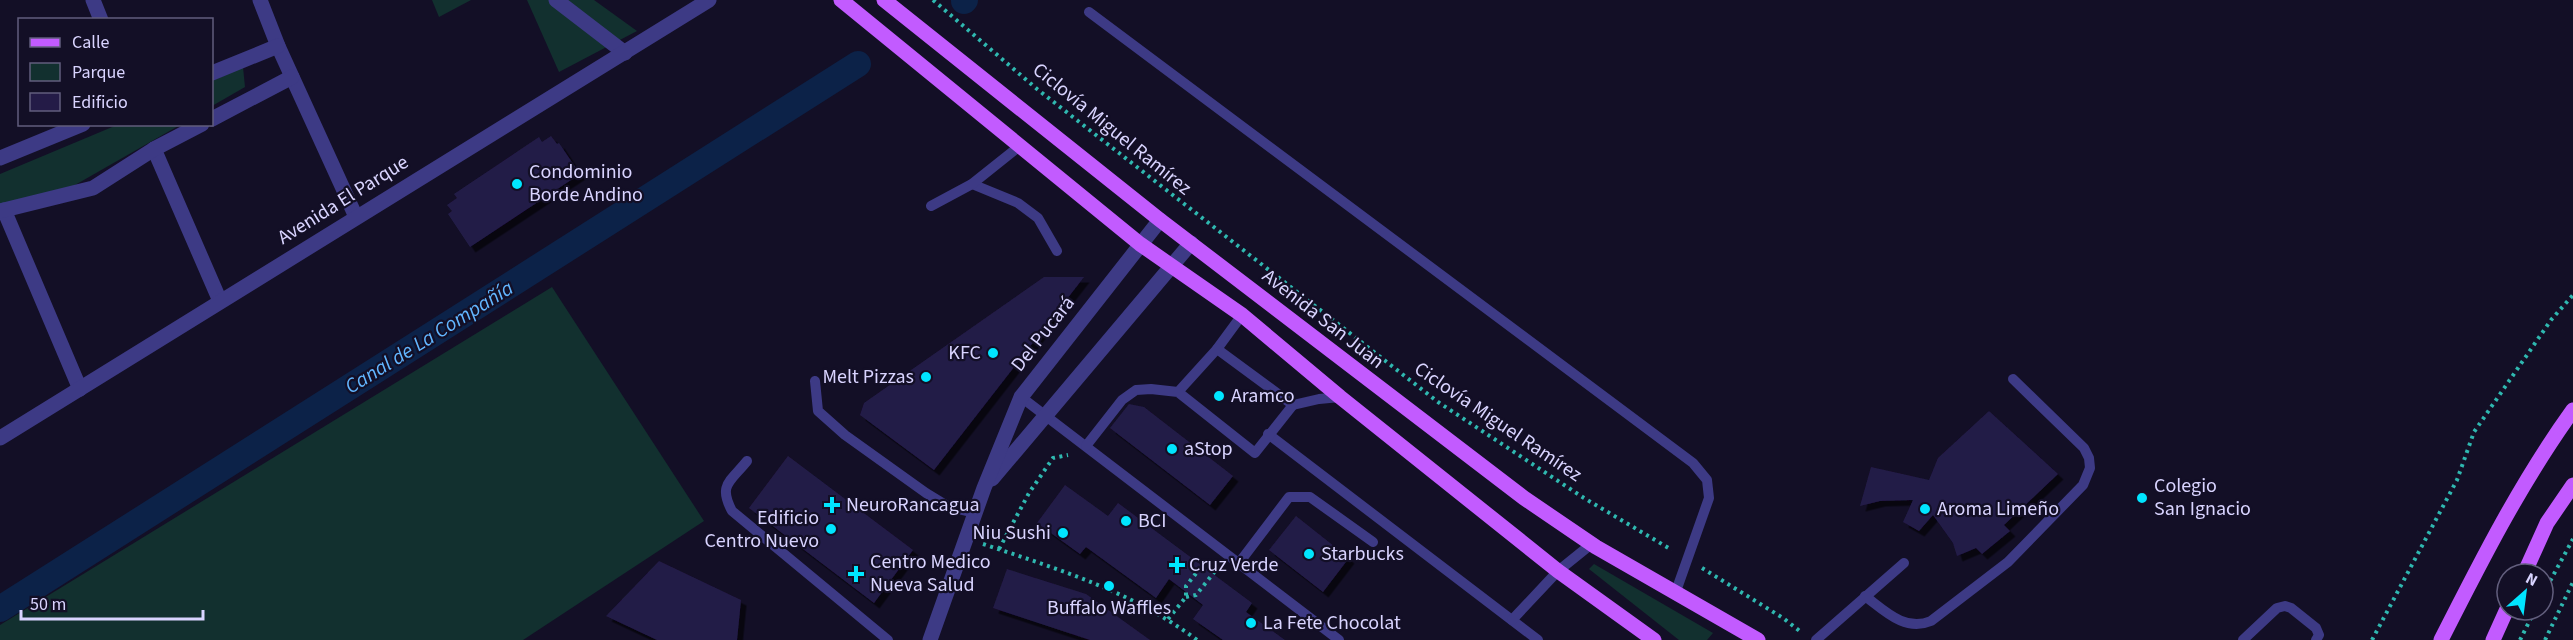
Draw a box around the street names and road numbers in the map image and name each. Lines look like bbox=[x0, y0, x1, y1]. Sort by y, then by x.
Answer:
street label: Ciclovía Miguel Ramírez bbox=[1027, 56, 1197, 202]
street label: Avenida El Parque bbox=[272, 148, 414, 252]
street label: Avenida San Juan bbox=[1256, 262, 1390, 376]
street label: Del Pucará bbox=[1005, 290, 1081, 378]
street label: Ciclovía Miguel Ramírez bbox=[1408, 355, 1588, 489]

